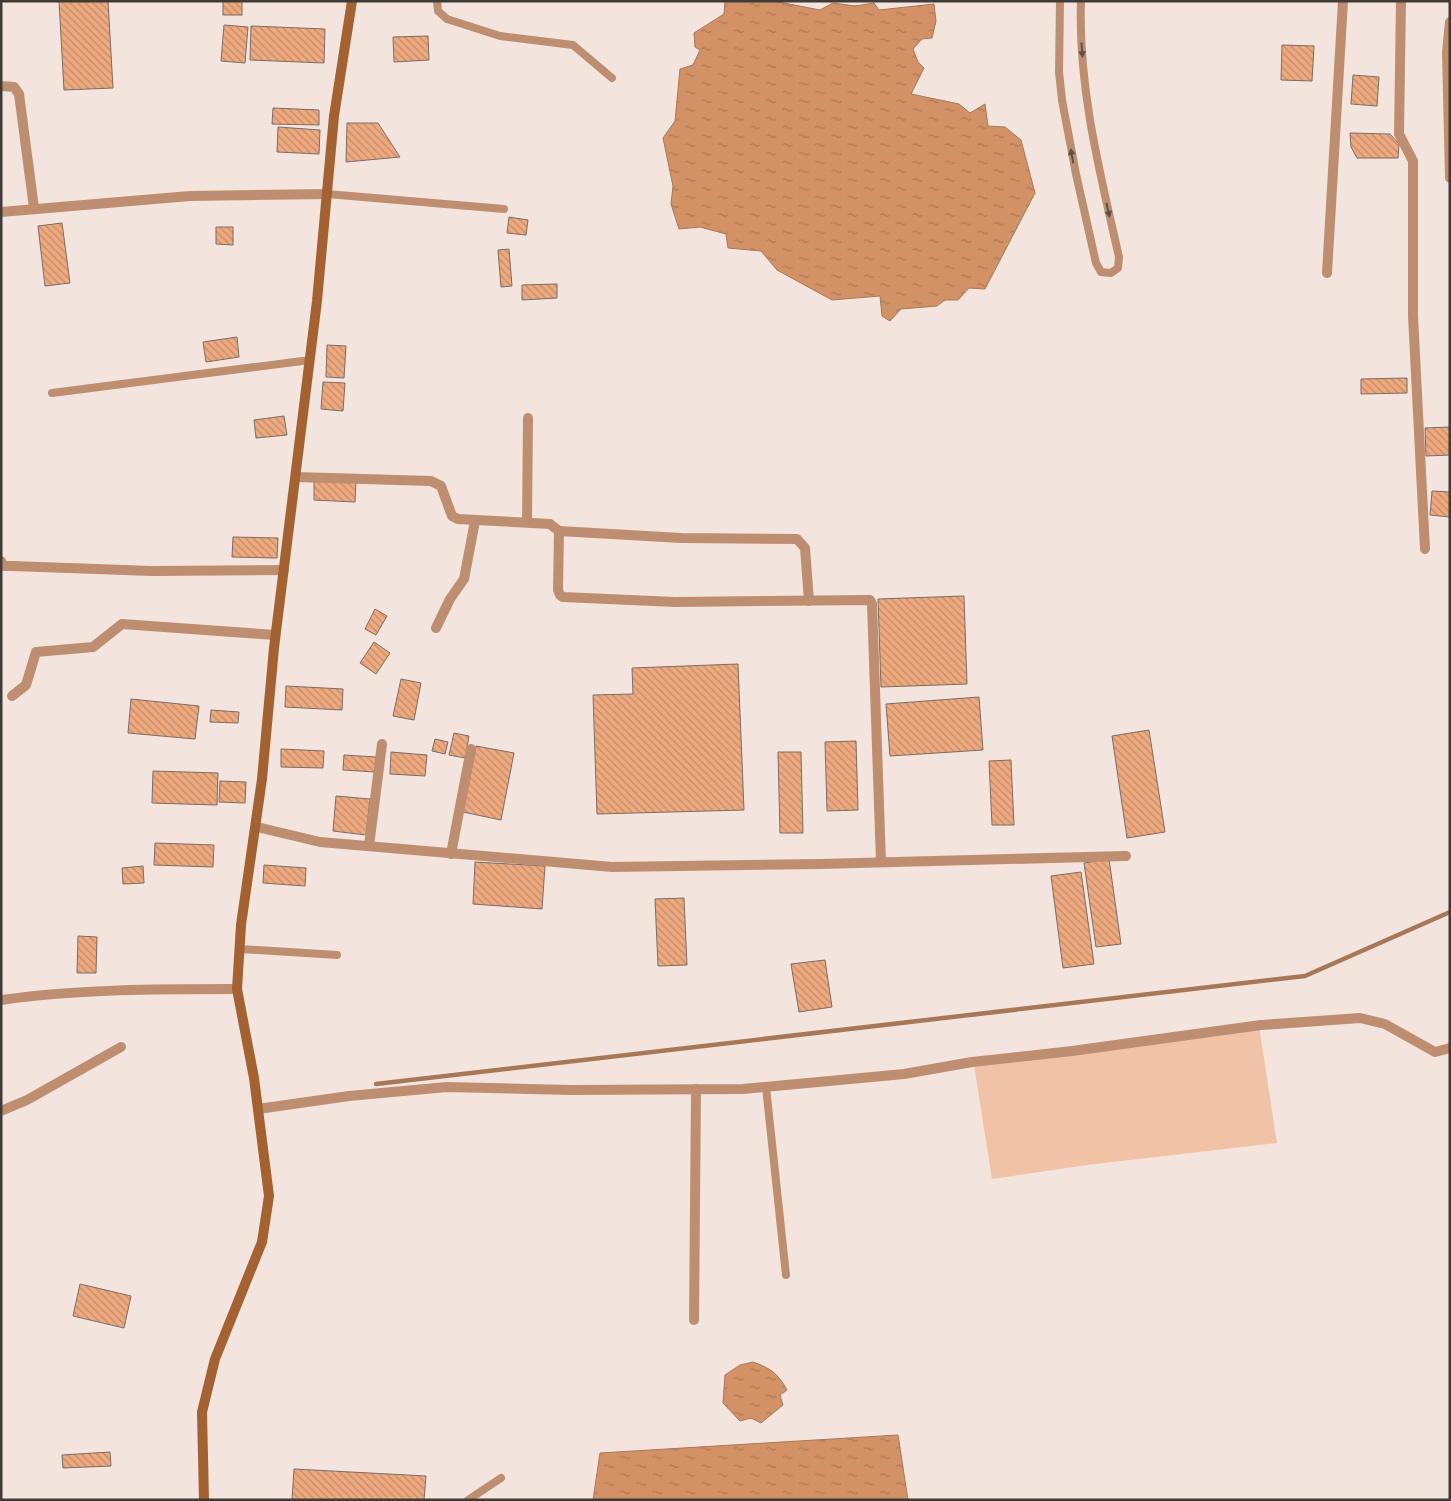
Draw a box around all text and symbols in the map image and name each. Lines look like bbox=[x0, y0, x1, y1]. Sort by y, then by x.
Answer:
one-way arrow bbox=[1078, 42, 1086, 58]
one-way arrow bbox=[1068, 148, 1076, 164]
one-way arrow bbox=[1104, 203, 1112, 218]

